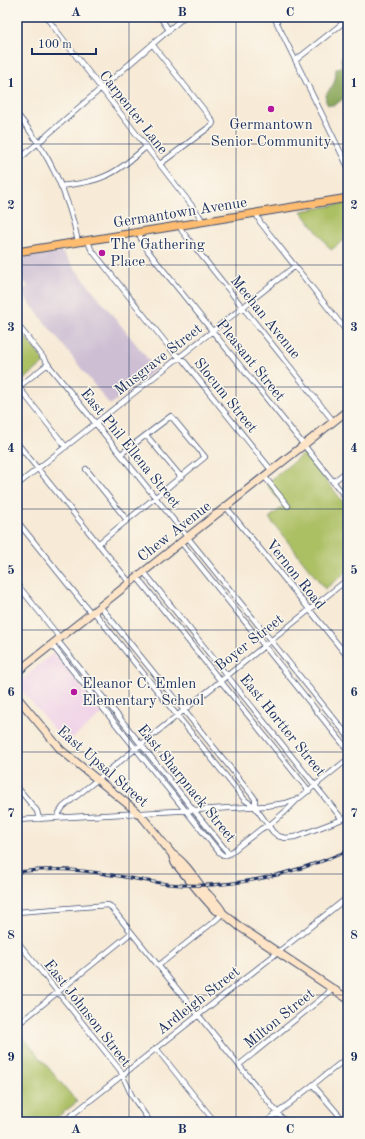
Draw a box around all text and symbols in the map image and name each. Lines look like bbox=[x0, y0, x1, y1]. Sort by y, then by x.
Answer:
text: A bbox=[71, 6, 81, 19]
text: B bbox=[177, 6, 187, 19]
text: C bbox=[286, 6, 294, 19]
scale bar bbox=[32, 30, 96, 56]
text: 100 m bbox=[38, 39, 72, 51]
street label: Carpenter Lane bbox=[96, 68, 170, 158]
text: 1 bbox=[7, 77, 15, 90]
text: 1 bbox=[350, 77, 358, 90]
marker: Germantown Senior Community bbox=[266, 104, 276, 114]
place label: Germantown Senior Community bbox=[211, 118, 331, 150]
street label: Germantown Avenue bbox=[112, 195, 248, 231]
text: 2 bbox=[7, 199, 15, 212]
text: 2 bbox=[350, 199, 358, 212]
place label: The Gathering Place bbox=[110, 238, 205, 270]
marker: The Gathering Place bbox=[97, 248, 107, 258]
street label: Meehan Avenue bbox=[227, 274, 303, 362]
street label: Pleasant Street bbox=[213, 317, 287, 404]
text: 3 bbox=[7, 321, 15, 334]
text: 3 bbox=[350, 321, 358, 334]
street label: Musgrave Street bbox=[112, 322, 205, 399]
street label: Slocum Street bbox=[190, 356, 259, 436]
street label: East Phil Ellena Street bbox=[77, 386, 183, 512]
text: 4 bbox=[7, 442, 15, 455]
text: 4 bbox=[350, 442, 358, 455]
street label: Chew Avenue bbox=[135, 499, 215, 565]
street label: Vernon Road bbox=[262, 537, 327, 613]
text: 5 bbox=[7, 564, 15, 577]
text: 5 bbox=[350, 564, 358, 577]
street label: Boyer Street bbox=[213, 612, 287, 674]
street label: East Hortter Street bbox=[236, 672, 328, 780]
place label: Eleanor C. Emlen Elementary School bbox=[82, 677, 204, 709]
text: 6 bbox=[7, 686, 15, 699]
text: 6 bbox=[350, 686, 358, 699]
marker: Eleanor C. Emlen Elementary School bbox=[69, 687, 79, 697]
street label: East Sharpnack Street bbox=[134, 722, 238, 846]
street label: East Upsal Street bbox=[54, 724, 150, 811]
text: 7 bbox=[7, 807, 15, 820]
text: 7 bbox=[350, 807, 358, 820]
text: 8 bbox=[7, 929, 15, 942]
text: 8 bbox=[350, 929, 358, 942]
street label: East Johnson Street bbox=[40, 957, 133, 1070]
street label: Ardleigh Street bbox=[155, 964, 243, 1038]
street label: Milton Street bbox=[242, 986, 318, 1052]
text: 9 bbox=[7, 1051, 15, 1064]
text: 9 bbox=[350, 1051, 358, 1064]
text: A bbox=[71, 1123, 81, 1136]
text: B bbox=[177, 1123, 187, 1136]
text: C bbox=[286, 1123, 294, 1136]

